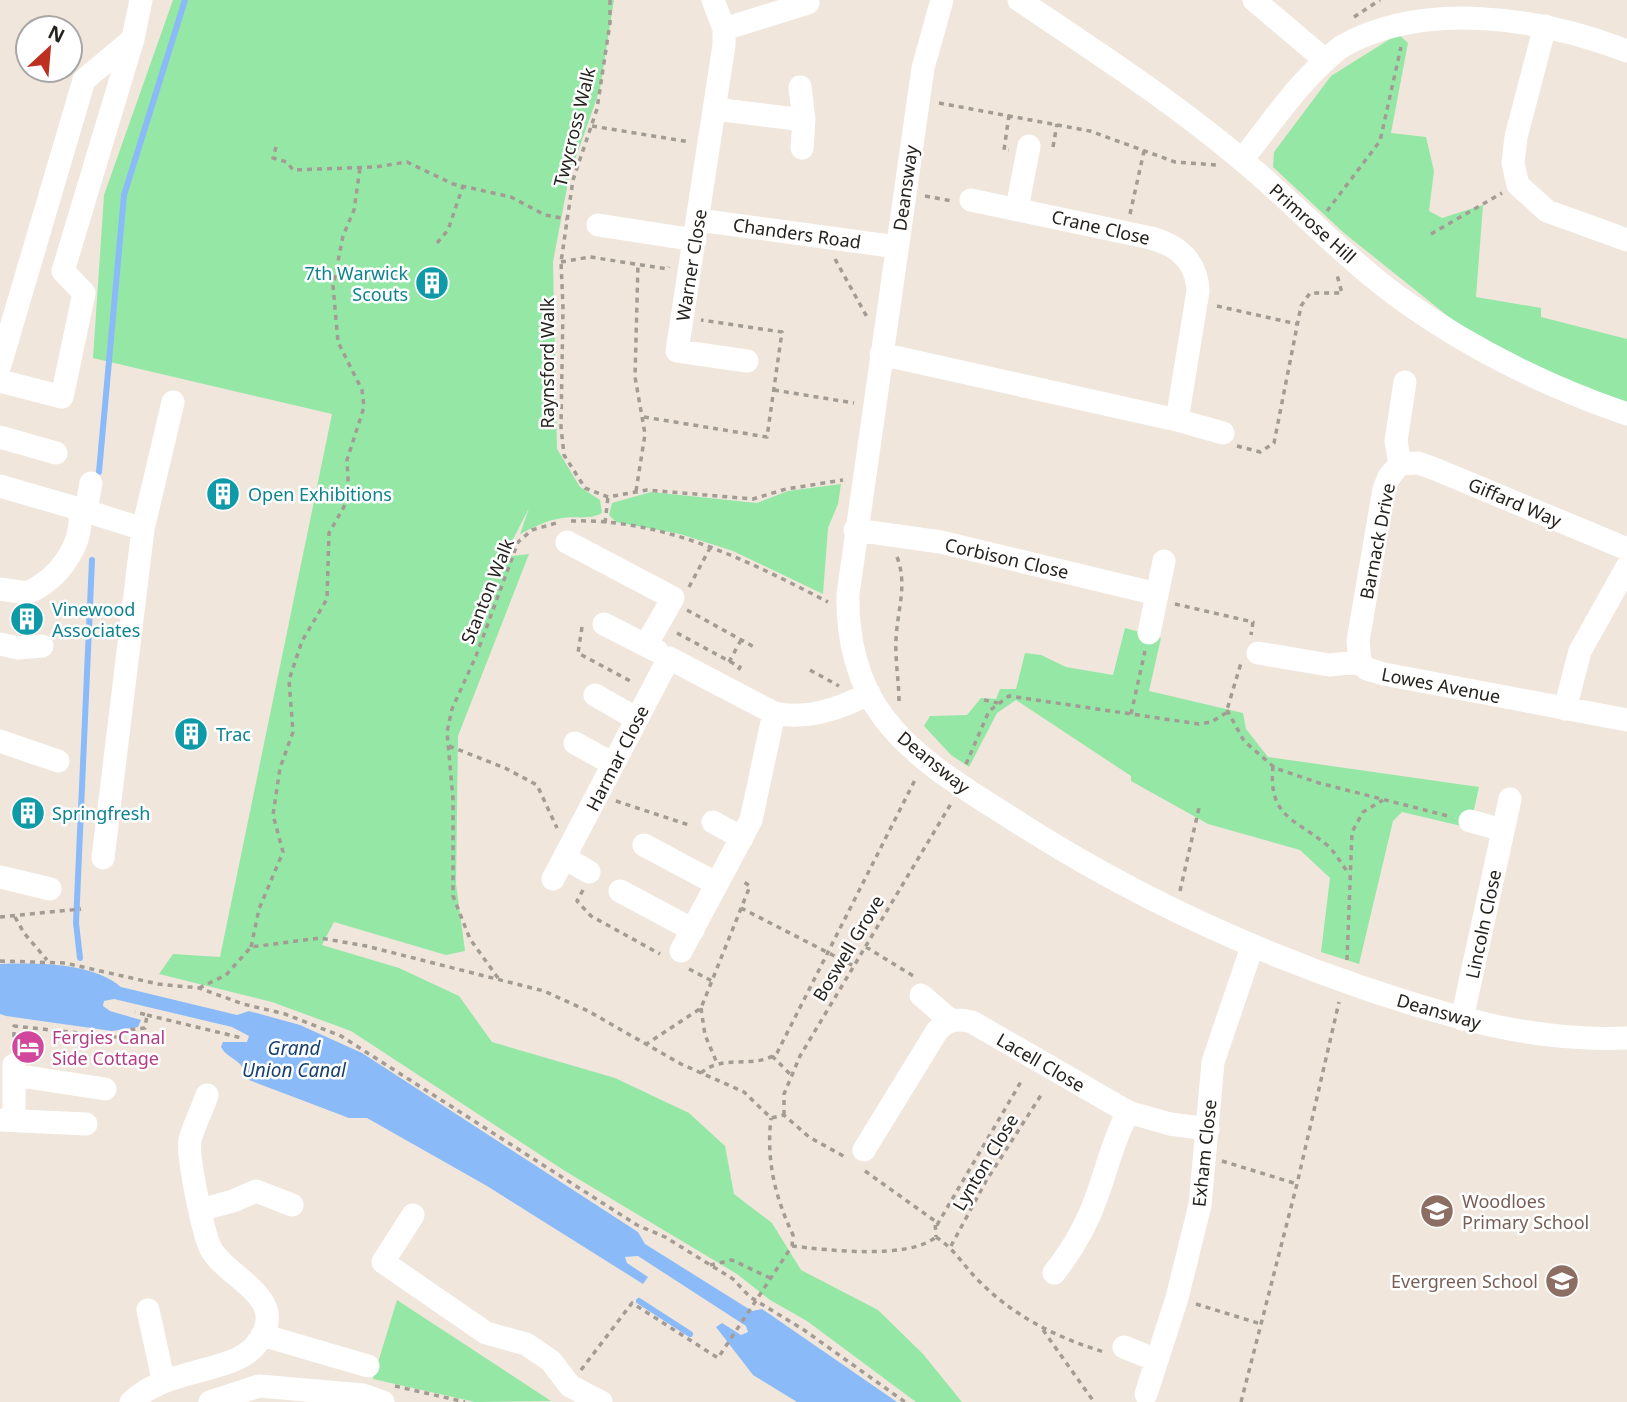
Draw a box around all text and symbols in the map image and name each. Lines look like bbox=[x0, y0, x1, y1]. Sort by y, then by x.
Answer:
north arrow bbox=[14, 14, 84, 84]
text: N bbox=[44, 19, 69, 49]
street label: Twycross Walk bbox=[548, 64, 601, 189]
street label: Deansway bbox=[887, 143, 923, 233]
street label: Primrose Hill bbox=[1265, 178, 1361, 268]
street label: Crane Close bbox=[1049, 204, 1153, 250]
street label: Warner Close bbox=[670, 207, 712, 323]
street label: Chanders Road bbox=[731, 212, 863, 254]
place label: 7th Warwick Scouts bbox=[304, 261, 408, 306]
building icon: 7th Warwick Scouts bbox=[413, 264, 451, 302]
street label: Raynsford Walk bbox=[535, 297, 559, 428]
street label: Giffard Way bbox=[1465, 472, 1566, 533]
building icon: Open Exhibitions bbox=[204, 475, 242, 513]
street label: Barnack Drive bbox=[1354, 481, 1400, 601]
place label: Open Exhibitions bbox=[248, 482, 392, 506]
street label: Corbison Close bbox=[943, 532, 1071, 584]
street label: Stanton Walk bbox=[455, 534, 519, 647]
place label: Vinewood Associates bbox=[52, 597, 140, 642]
building icon: Vinewood Associates bbox=[8, 600, 46, 638]
street label: Lowes Avenue bbox=[1379, 662, 1503, 708]
street label: Harmar Close bbox=[580, 701, 654, 815]
building icon: Trac bbox=[172, 715, 210, 753]
place label: Trac bbox=[216, 722, 251, 746]
street label: Deansway bbox=[893, 725, 976, 799]
building icon: Springfresh bbox=[9, 794, 47, 832]
place label: Springfresh bbox=[52, 801, 150, 825]
street label: Lincoln Close bbox=[1460, 867, 1506, 981]
street label: Boswell Grove bbox=[807, 891, 889, 1005]
street label: Deansway bbox=[1394, 988, 1485, 1035]
place label: Fergies Canal Side Cottage bbox=[52, 1025, 165, 1070]
street label: Lacell Close bbox=[993, 1027, 1089, 1097]
hotel icon: Fergies Canal Side Cottage bbox=[9, 1028, 47, 1066]
water label: Grand Union Canal bbox=[242, 1035, 347, 1083]
street label: Exham Close bbox=[1186, 1098, 1222, 1208]
street label: Lynton Close bbox=[947, 1109, 1023, 1215]
place label: Woodloes Primary School bbox=[1462, 1189, 1589, 1234]
school or university icon: Woodloes Primary School bbox=[1418, 1192, 1456, 1230]
school or university icon: Evergreen School bbox=[1543, 1262, 1581, 1300]
place label: Evergreen School bbox=[1391, 1269, 1538, 1293]

